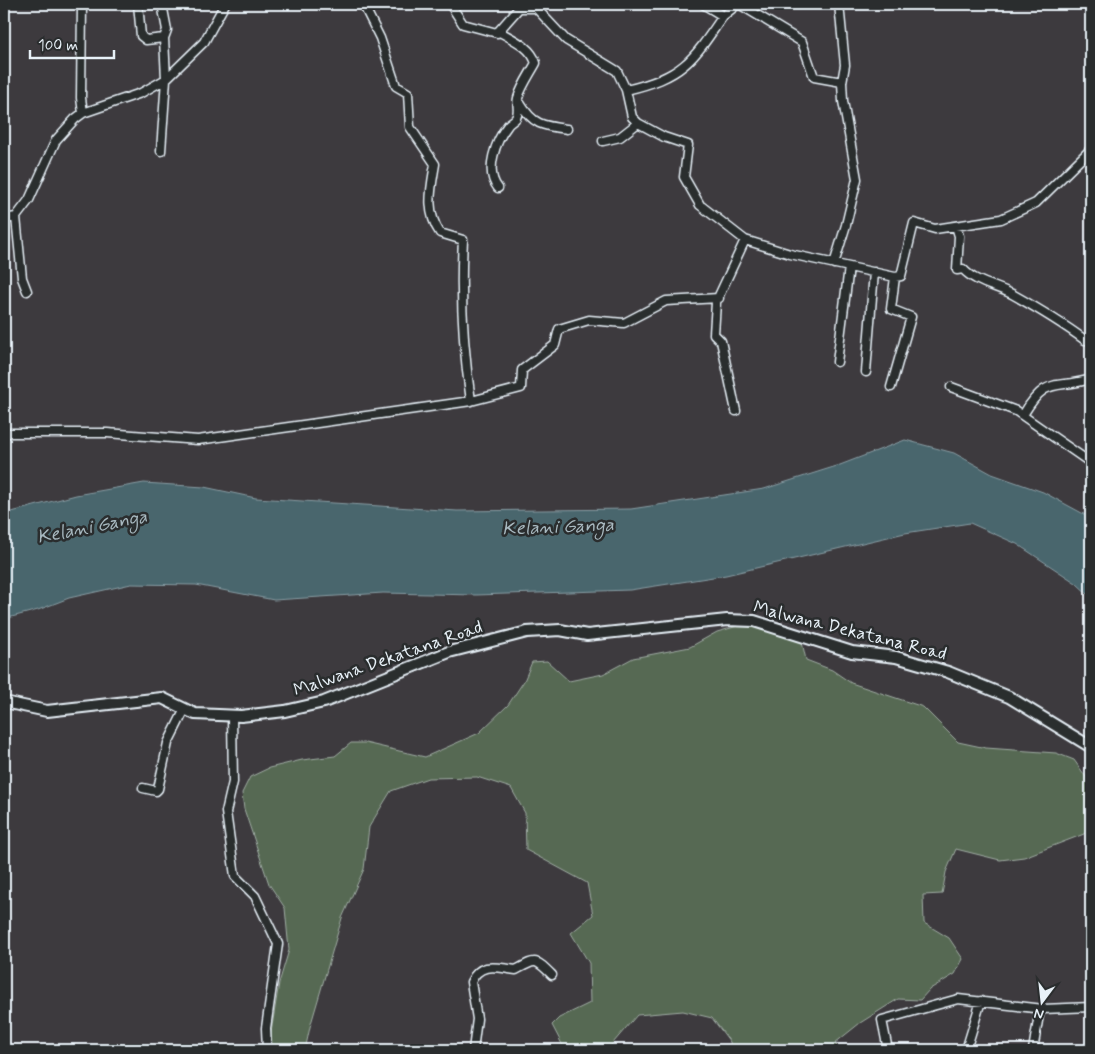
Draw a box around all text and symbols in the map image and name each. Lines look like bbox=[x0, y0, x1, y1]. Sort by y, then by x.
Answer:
scale bar bbox=[30, 28, 114, 60]
text: 100 m bbox=[38, 36, 78, 56]
water label: Kelani Ganga bbox=[35, 504, 150, 552]
water label: Kelani Ganga bbox=[502, 513, 615, 543]
street label: Malwana Dekatana Road bbox=[751, 595, 949, 667]
street label: Malwana Dekatana Road bbox=[290, 615, 486, 703]
north arrow bbox=[1018, 976, 1068, 1026]
text: N bbox=[1032, 1004, 1046, 1023]

